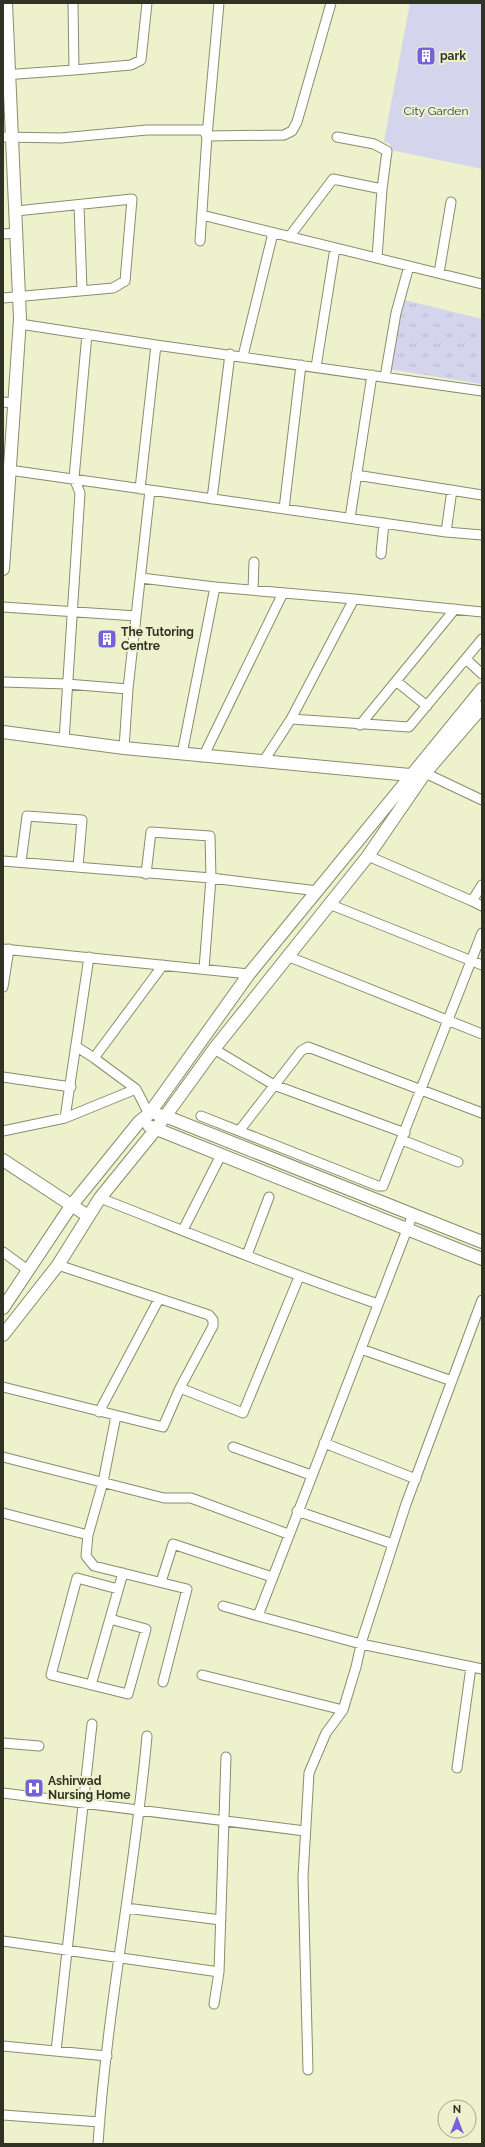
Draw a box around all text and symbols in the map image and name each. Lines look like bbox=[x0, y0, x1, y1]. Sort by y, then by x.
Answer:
building icon: park bbox=[415, 45, 437, 67]
place label: park bbox=[440, 49, 466, 63]
park label: City Garden bbox=[404, 104, 468, 118]
place label: The Tutoring Centre bbox=[121, 625, 194, 653]
building icon: The Tutoring Centre bbox=[96, 628, 118, 650]
place label: Ashirwad Nursing Home bbox=[48, 1774, 130, 1802]
hospital icon: Ashirwad Nursing Home bbox=[23, 1777, 45, 1799]
north arrow bbox=[437, 2099, 477, 2139]
text: N bbox=[453, 2103, 461, 2116]

